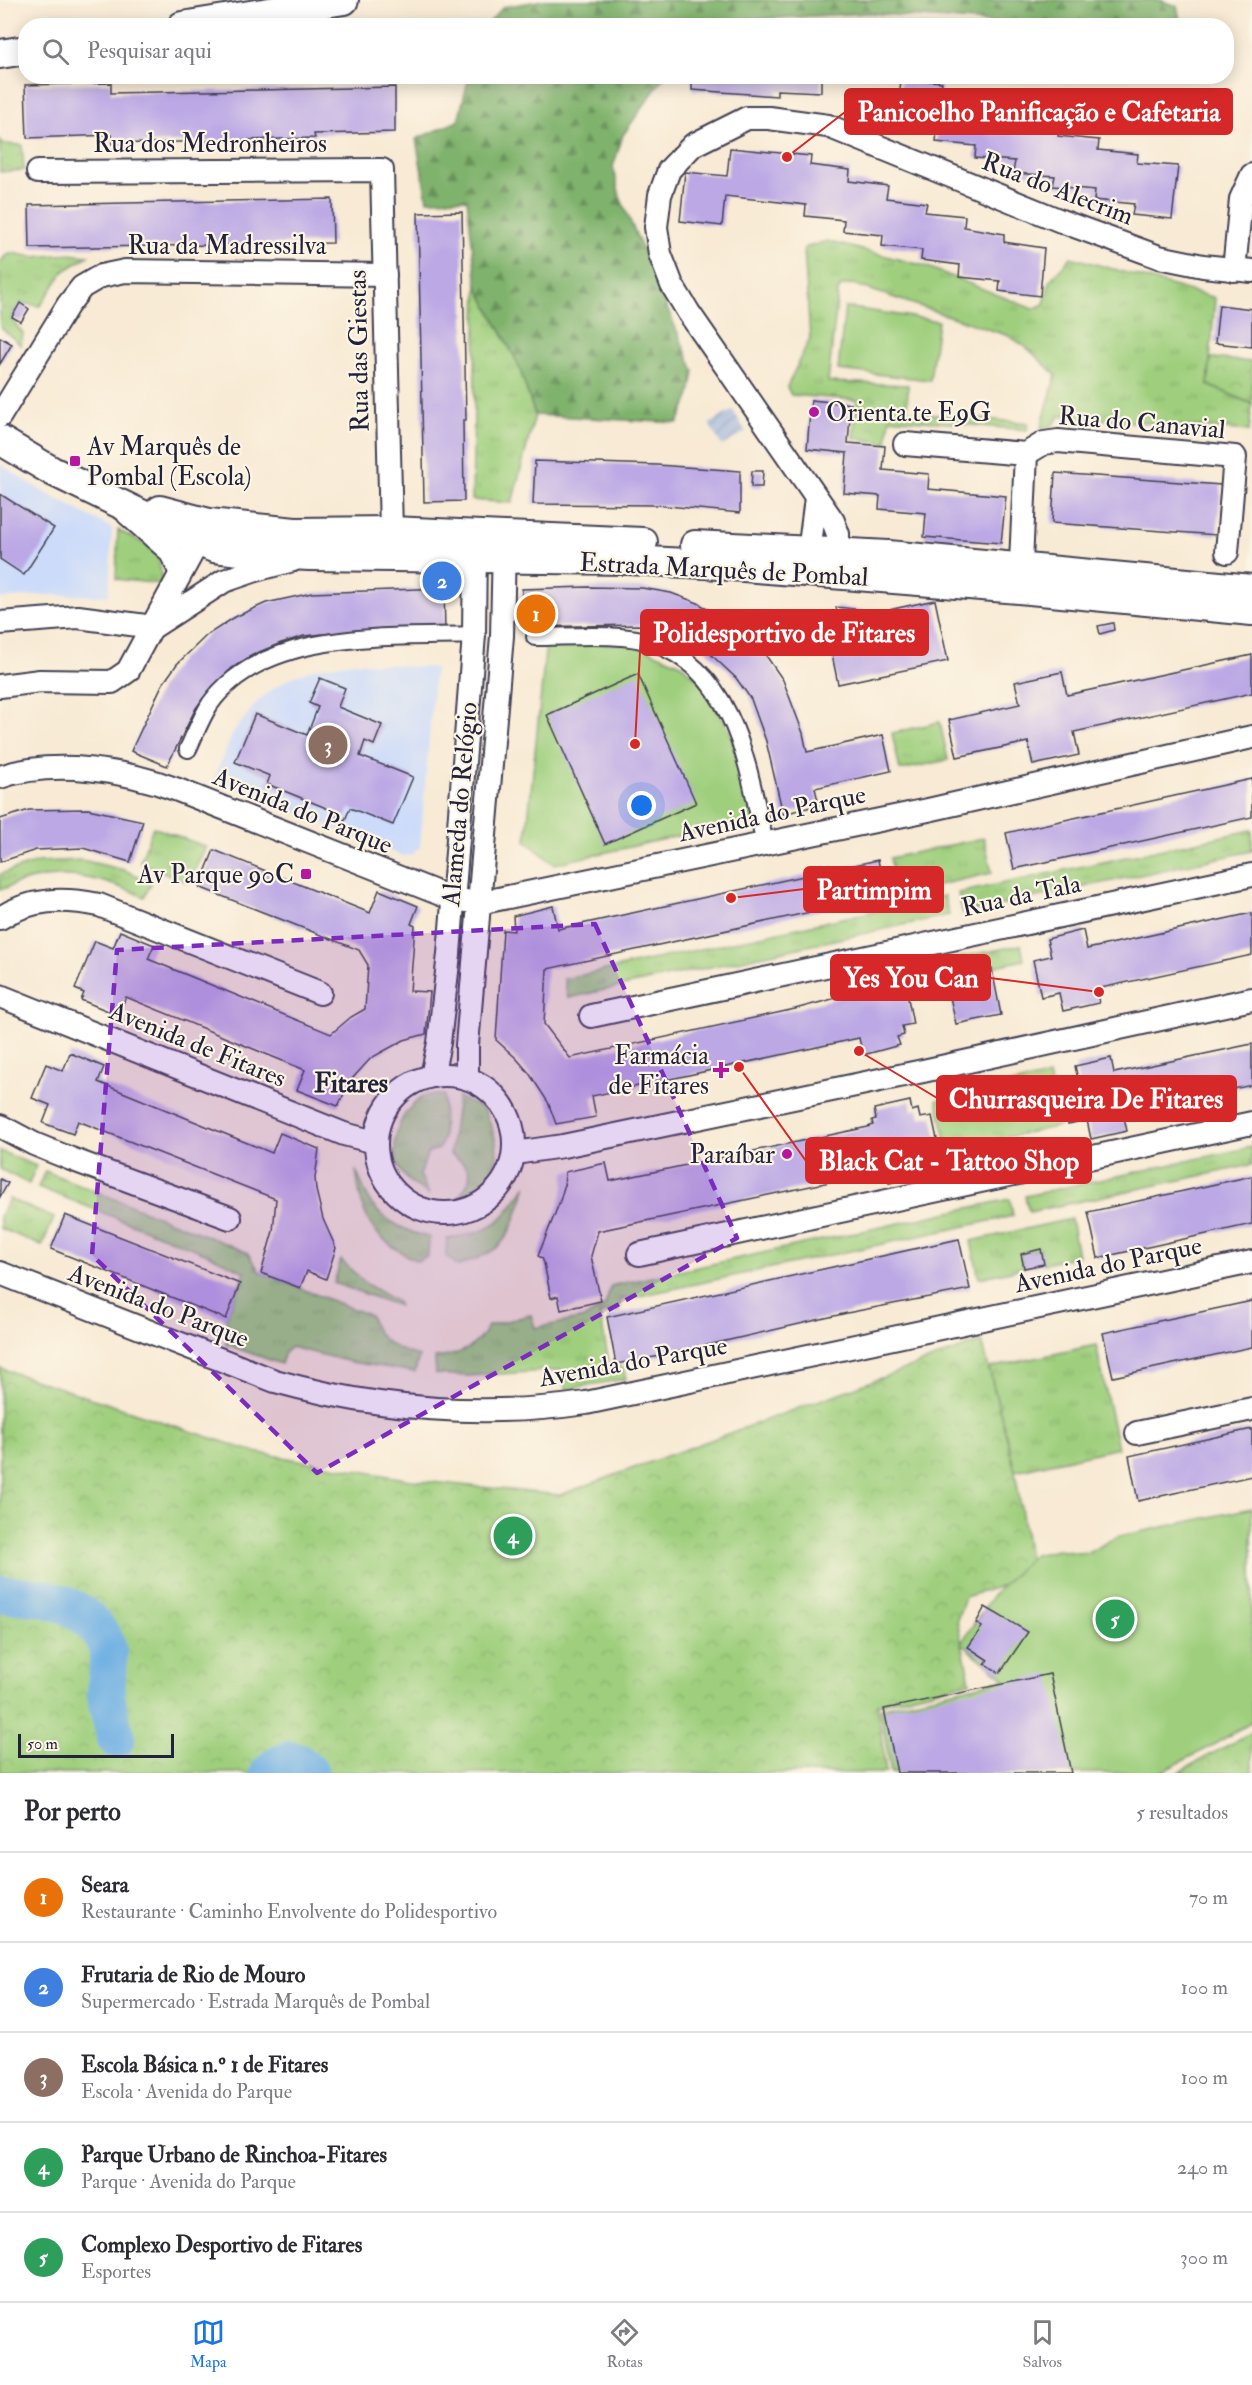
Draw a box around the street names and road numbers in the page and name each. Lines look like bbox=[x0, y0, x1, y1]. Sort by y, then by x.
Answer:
street label: Rua dos Medronheiros bbox=[93, 128, 327, 160]
street label: Rua do Alecrim bbox=[977, 145, 1138, 233]
street label: Rua da Madressilva bbox=[128, 230, 327, 262]
street label: Rua das Giestas bbox=[342, 269, 376, 432]
street label: Rua do Canavial bbox=[1057, 400, 1227, 446]
street label: Estrada Marquês de Pombal bbox=[579, 546, 870, 594]
street label: Alameda do Relógio bbox=[435, 701, 485, 909]
street label: Avenida do Parque bbox=[207, 760, 397, 861]
street label: Avenida do Parque bbox=[675, 778, 869, 850]
street label: Rua da Tala bbox=[959, 868, 1084, 924]
street label: Avenida de Fitares bbox=[104, 995, 291, 1095]
street label: Avenida do Parque bbox=[1011, 1229, 1205, 1301]
street label: Avenida do Parque bbox=[63, 1256, 253, 1355]
street label: Avenida do Parque bbox=[536, 1330, 730, 1394]

